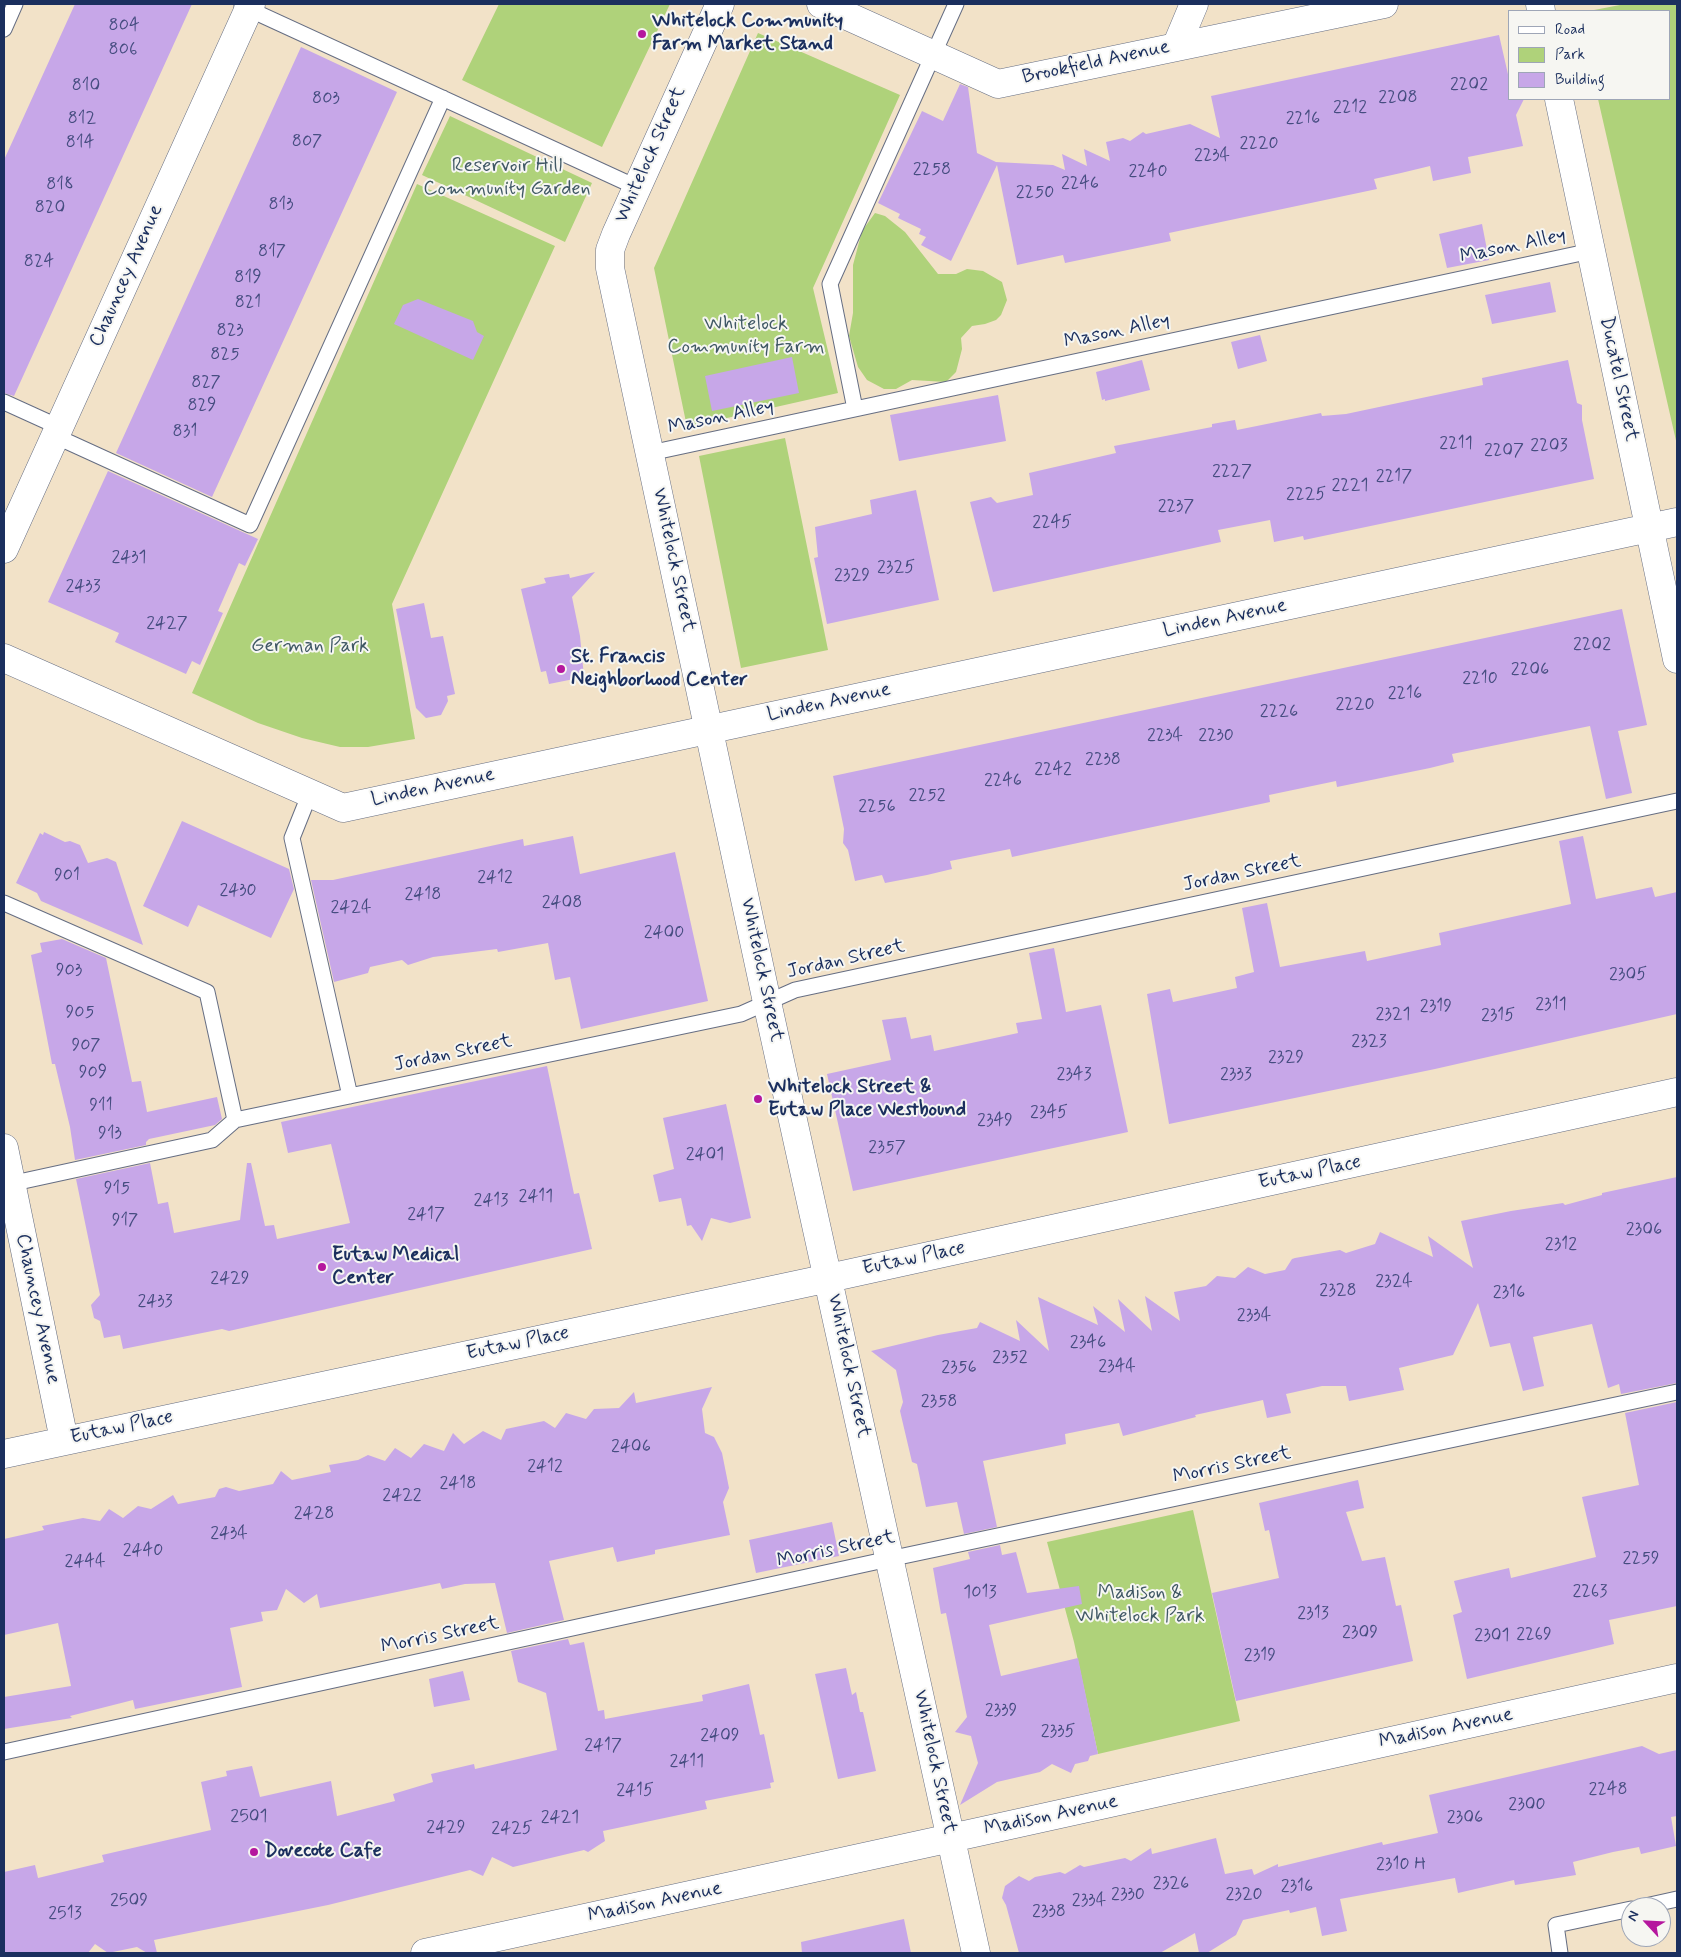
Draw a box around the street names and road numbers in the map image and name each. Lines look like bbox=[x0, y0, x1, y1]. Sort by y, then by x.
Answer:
street label: Brookfield Avenue bbox=[1020, 36, 1172, 90]
street label: Whitelock Street bbox=[610, 83, 692, 227]
street label: Chauncey Avenue bbox=[85, 201, 169, 351]
street label: Mason Alley bbox=[1458, 224, 1568, 270]
street label: Mason Alley bbox=[1062, 309, 1172, 355]
street label: Ducatel Street bbox=[1593, 314, 1643, 444]
street label: Mason Alley bbox=[666, 395, 776, 441]
street label: Whitelock Street bbox=[646, 486, 700, 634]
street label: Linden Avenue bbox=[1161, 594, 1289, 644]
street label: Linden Avenue bbox=[765, 678, 893, 728]
street label: Linden Avenue bbox=[369, 763, 497, 813]
street label: Jordan Street bbox=[1181, 850, 1303, 898]
street label: Whitelock Street bbox=[734, 896, 788, 1044]
street label: Jordan Street bbox=[785, 935, 907, 985]
street label: Jordan Street bbox=[392, 1030, 514, 1078]
street label: Eutaw Place bbox=[1256, 1150, 1364, 1196]
street label: Chauncey Avenue bbox=[9, 1232, 65, 1386]
street label: Eutaw Place bbox=[860, 1236, 968, 1282]
street label: Whitelock Street bbox=[821, 1292, 875, 1440]
street label: Eutaw Place bbox=[464, 1321, 572, 1367]
street label: Eutaw Place bbox=[68, 1405, 176, 1451]
street label: Morris Street bbox=[1171, 1442, 1293, 1490]
street label: Morris Street bbox=[775, 1526, 897, 1574]
street label: Morris Street bbox=[379, 1612, 501, 1660]
street label: Whitelock Street bbox=[907, 1688, 961, 1836]
street label: Madison Avenue bbox=[1377, 1703, 1515, 1755]
street label: Madison Avenue bbox=[982, 1790, 1120, 1842]
street label: Madison Avenue bbox=[586, 1877, 724, 1929]

